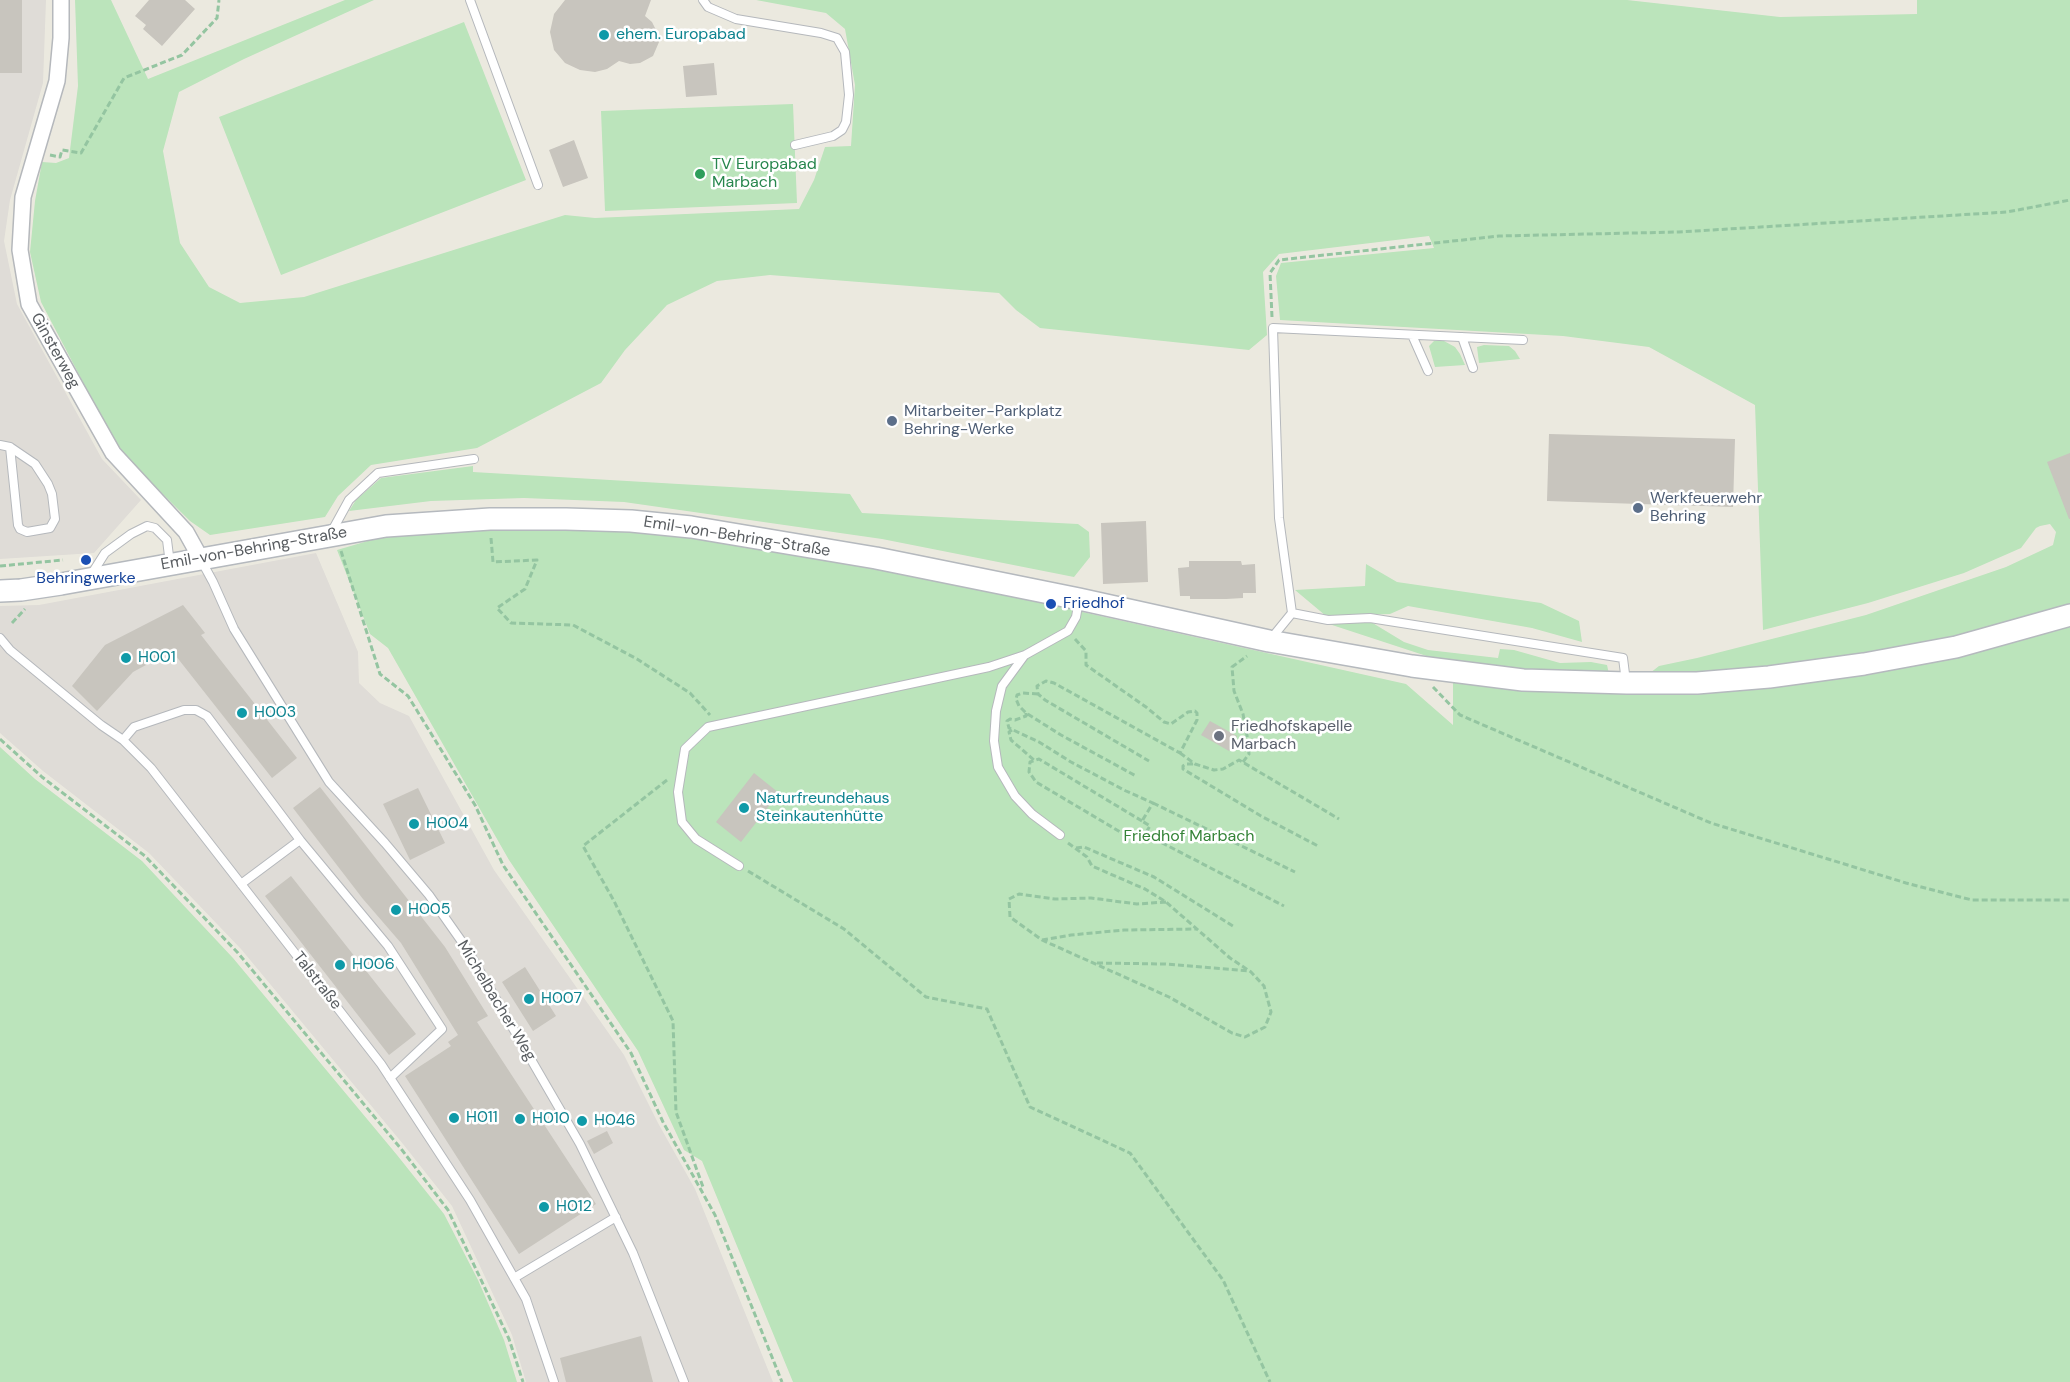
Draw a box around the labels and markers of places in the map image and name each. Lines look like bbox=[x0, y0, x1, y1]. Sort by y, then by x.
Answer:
place label: ehem. Europabad bbox=[616, 25, 746, 45]
marker: ehem. Europabad bbox=[597, 28, 611, 42]
place label: TV Europabad Marbach bbox=[712, 155, 817, 193]
marker: TV Europabad Marbach bbox=[693, 167, 707, 181]
place label: Mitarbeiter-Parkplatz Behring-Werke bbox=[904, 402, 1062, 440]
marker: Mitarbeiter-Parkplatz Behring-Werke bbox=[885, 414, 899, 428]
place label: Werkfeuerwehr Behring bbox=[1650, 489, 1762, 527]
marker: Werkfeuerwehr Behring bbox=[1631, 501, 1645, 515]
marker: Behringwerke bbox=[79, 553, 93, 567]
place label: Behringwerke bbox=[36, 569, 136, 589]
place label: Friedhof bbox=[1063, 594, 1125, 614]
marker: Friedhof bbox=[1044, 597, 1058, 611]
place label: H001 bbox=[138, 648, 176, 668]
marker: H001 bbox=[119, 651, 133, 665]
place label: H003 bbox=[254, 703, 296, 723]
marker: H003 bbox=[235, 706, 249, 720]
place label: Friedhofskapelle Marbach bbox=[1231, 717, 1352, 755]
marker: Friedhofskapelle Marbach bbox=[1212, 729, 1226, 743]
place label: Naturfreundehaus Steinkautenhütte bbox=[756, 789, 890, 827]
marker: Naturfreundehaus Steinkautenhütte bbox=[737, 801, 751, 815]
place label: H004 bbox=[426, 814, 468, 834]
marker: H004 bbox=[407, 817, 421, 831]
place label: H005 bbox=[408, 900, 451, 920]
marker: H005 bbox=[389, 903, 403, 917]
place label: H006 bbox=[352, 955, 395, 975]
marker: H006 bbox=[333, 958, 347, 972]
place label: H007 bbox=[541, 989, 582, 1009]
marker: H007 bbox=[522, 992, 536, 1006]
place label: H011 bbox=[466, 1108, 498, 1128]
place label: H010 bbox=[532, 1109, 570, 1129]
marker: H011 bbox=[447, 1111, 461, 1125]
place label: H046 bbox=[594, 1111, 636, 1131]
marker: H010 bbox=[513, 1112, 527, 1126]
marker: H046 bbox=[575, 1114, 589, 1128]
place label: H012 bbox=[556, 1197, 592, 1217]
marker: H012 bbox=[537, 1200, 551, 1214]

